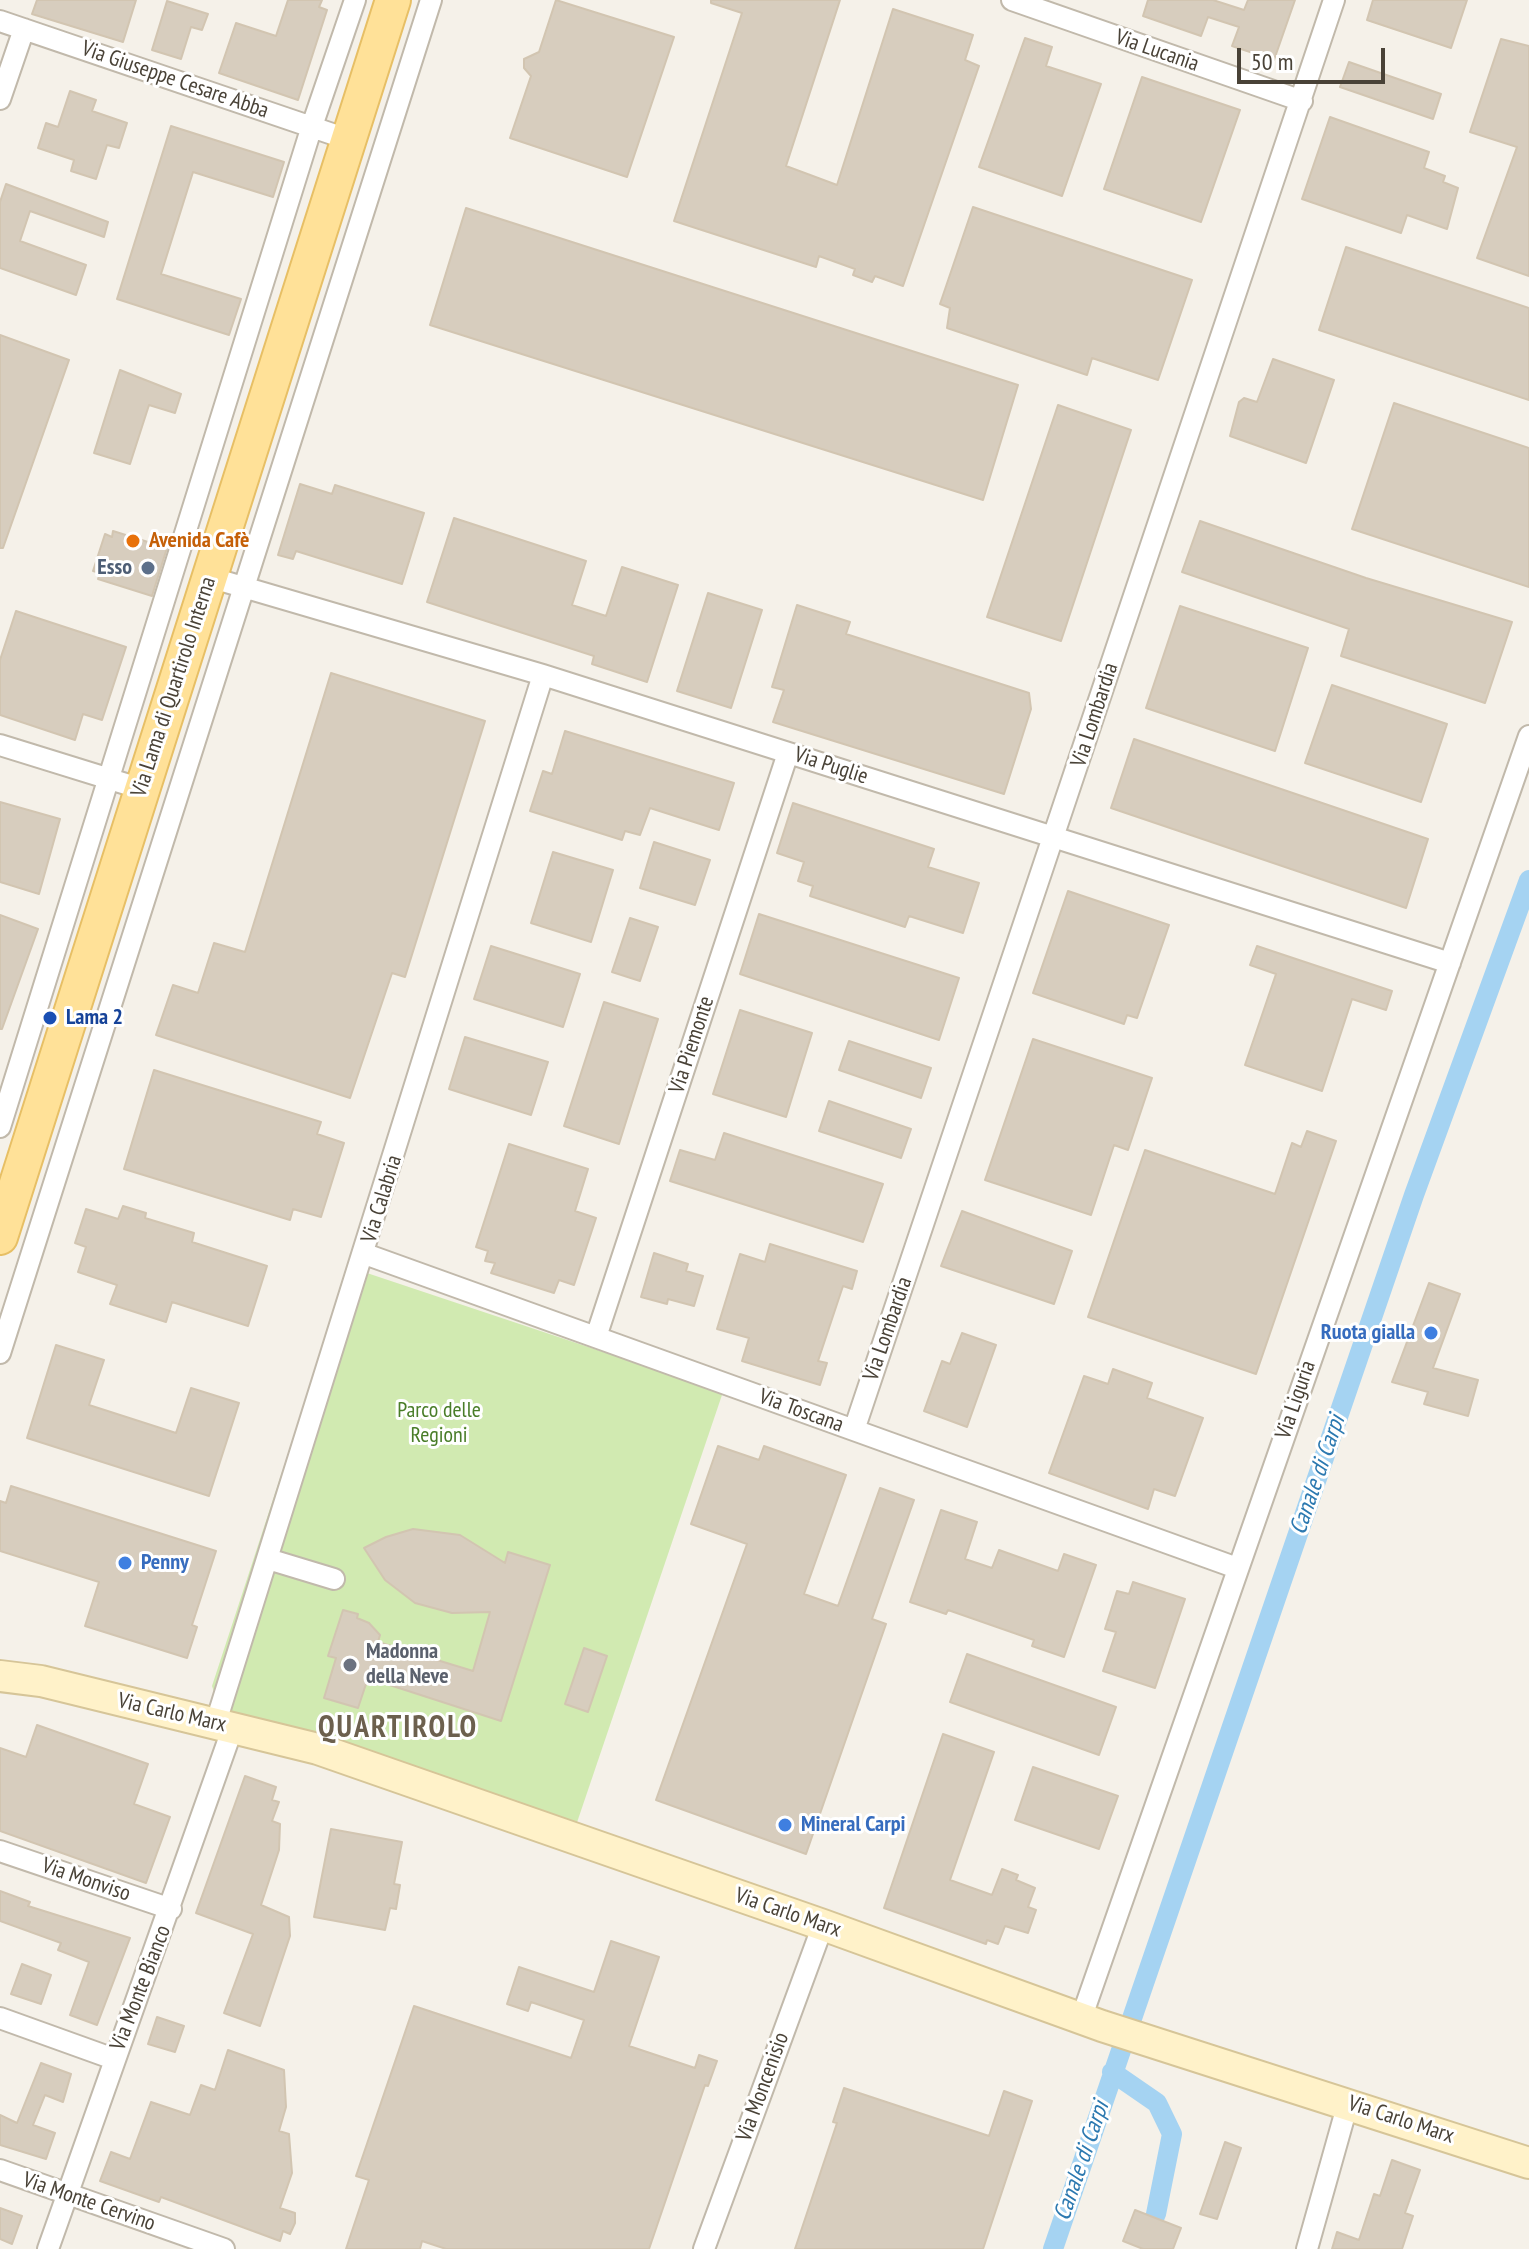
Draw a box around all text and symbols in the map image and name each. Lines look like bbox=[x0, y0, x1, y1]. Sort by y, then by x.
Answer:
street label: Via Lucania bbox=[1112, 24, 1202, 78]
scale bar bbox=[1241, 32, 1389, 82]
street label: Via Giuseppe Cesare Abba bbox=[78, 36, 272, 124]
text: 50 m bbox=[1251, 46, 1293, 77]
place label: Avenida Cafè bbox=[149, 528, 249, 554]
marker: Avenida Cafè bbox=[124, 532, 142, 550]
place label: Esso bbox=[97, 555, 132, 581]
marker: Esso bbox=[139, 559, 157, 577]
street label: Via Lama di Quartirolo Interna bbox=[126, 574, 222, 800]
street label: Via Lombardia bbox=[1066, 660, 1124, 770]
street label: Via Puglie bbox=[791, 742, 871, 790]
street label: Via Piemonte bbox=[664, 993, 720, 1097]
place label: Lama 2 bbox=[66, 1005, 123, 1031]
marker: Lama 2 bbox=[41, 1009, 59, 1027]
street label: Via Calabria bbox=[356, 1152, 408, 1246]
street label: Via Lombardia bbox=[858, 1274, 918, 1384]
place label: Ruota gialla bbox=[1321, 1320, 1415, 1346]
marker: Ruota gialla bbox=[1422, 1324, 1440, 1342]
street label: Via Liguria bbox=[1270, 1357, 1322, 1443]
street label: Via Toscana bbox=[755, 1384, 847, 1438]
park label: Parco delle Regioni bbox=[397, 1398, 481, 1450]
water label: Canale di Carpi bbox=[1284, 1412, 1352, 1538]
place label: Penny bbox=[141, 1550, 189, 1576]
marker: Penny bbox=[116, 1554, 134, 1572]
place label: Madonna della Neve bbox=[366, 1639, 449, 1690]
marker: Madonna della Neve bbox=[341, 1656, 359, 1674]
street label: Via Carlo Marx bbox=[115, 1688, 229, 1738]
district label: QUARTIROLO bbox=[318, 1710, 478, 1746]
place label: Mineral Carpi bbox=[801, 1812, 905, 1838]
marker: Mineral Carpi bbox=[776, 1816, 794, 1834]
street label: Via Monviso bbox=[38, 1853, 134, 1907]
street label: Via Carlo Marx bbox=[732, 1883, 844, 1943]
street label: Via Monte Bianco bbox=[105, 1922, 177, 2054]
street label: Via Moncenisio bbox=[731, 2029, 795, 2145]
street label: Via Carlo Marx bbox=[1344, 2090, 1458, 2150]
water label: Canale di Carpi bbox=[1048, 2098, 1116, 2224]
street label: Via Monte Cervino bbox=[19, 2167, 159, 2237]

